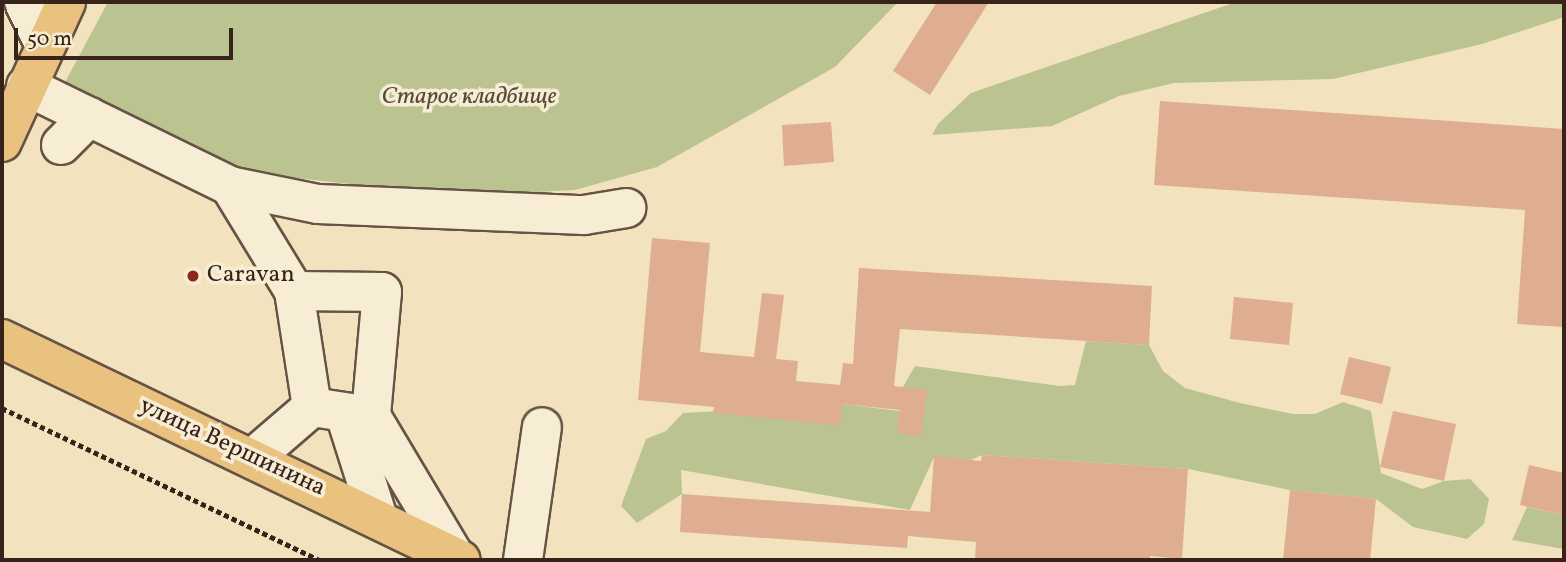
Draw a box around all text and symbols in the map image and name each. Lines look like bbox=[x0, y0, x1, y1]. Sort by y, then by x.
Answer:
scale bar bbox=[18, 14, 236, 58]
text: 50 m bbox=[27, 25, 72, 54]
park label: Старое кладбище bbox=[381, 84, 557, 112]
place label: Caravan bbox=[207, 262, 295, 290]
marker: Caravan bbox=[185, 268, 201, 284]
street label: улица Вершинина bbox=[134, 392, 330, 504]

